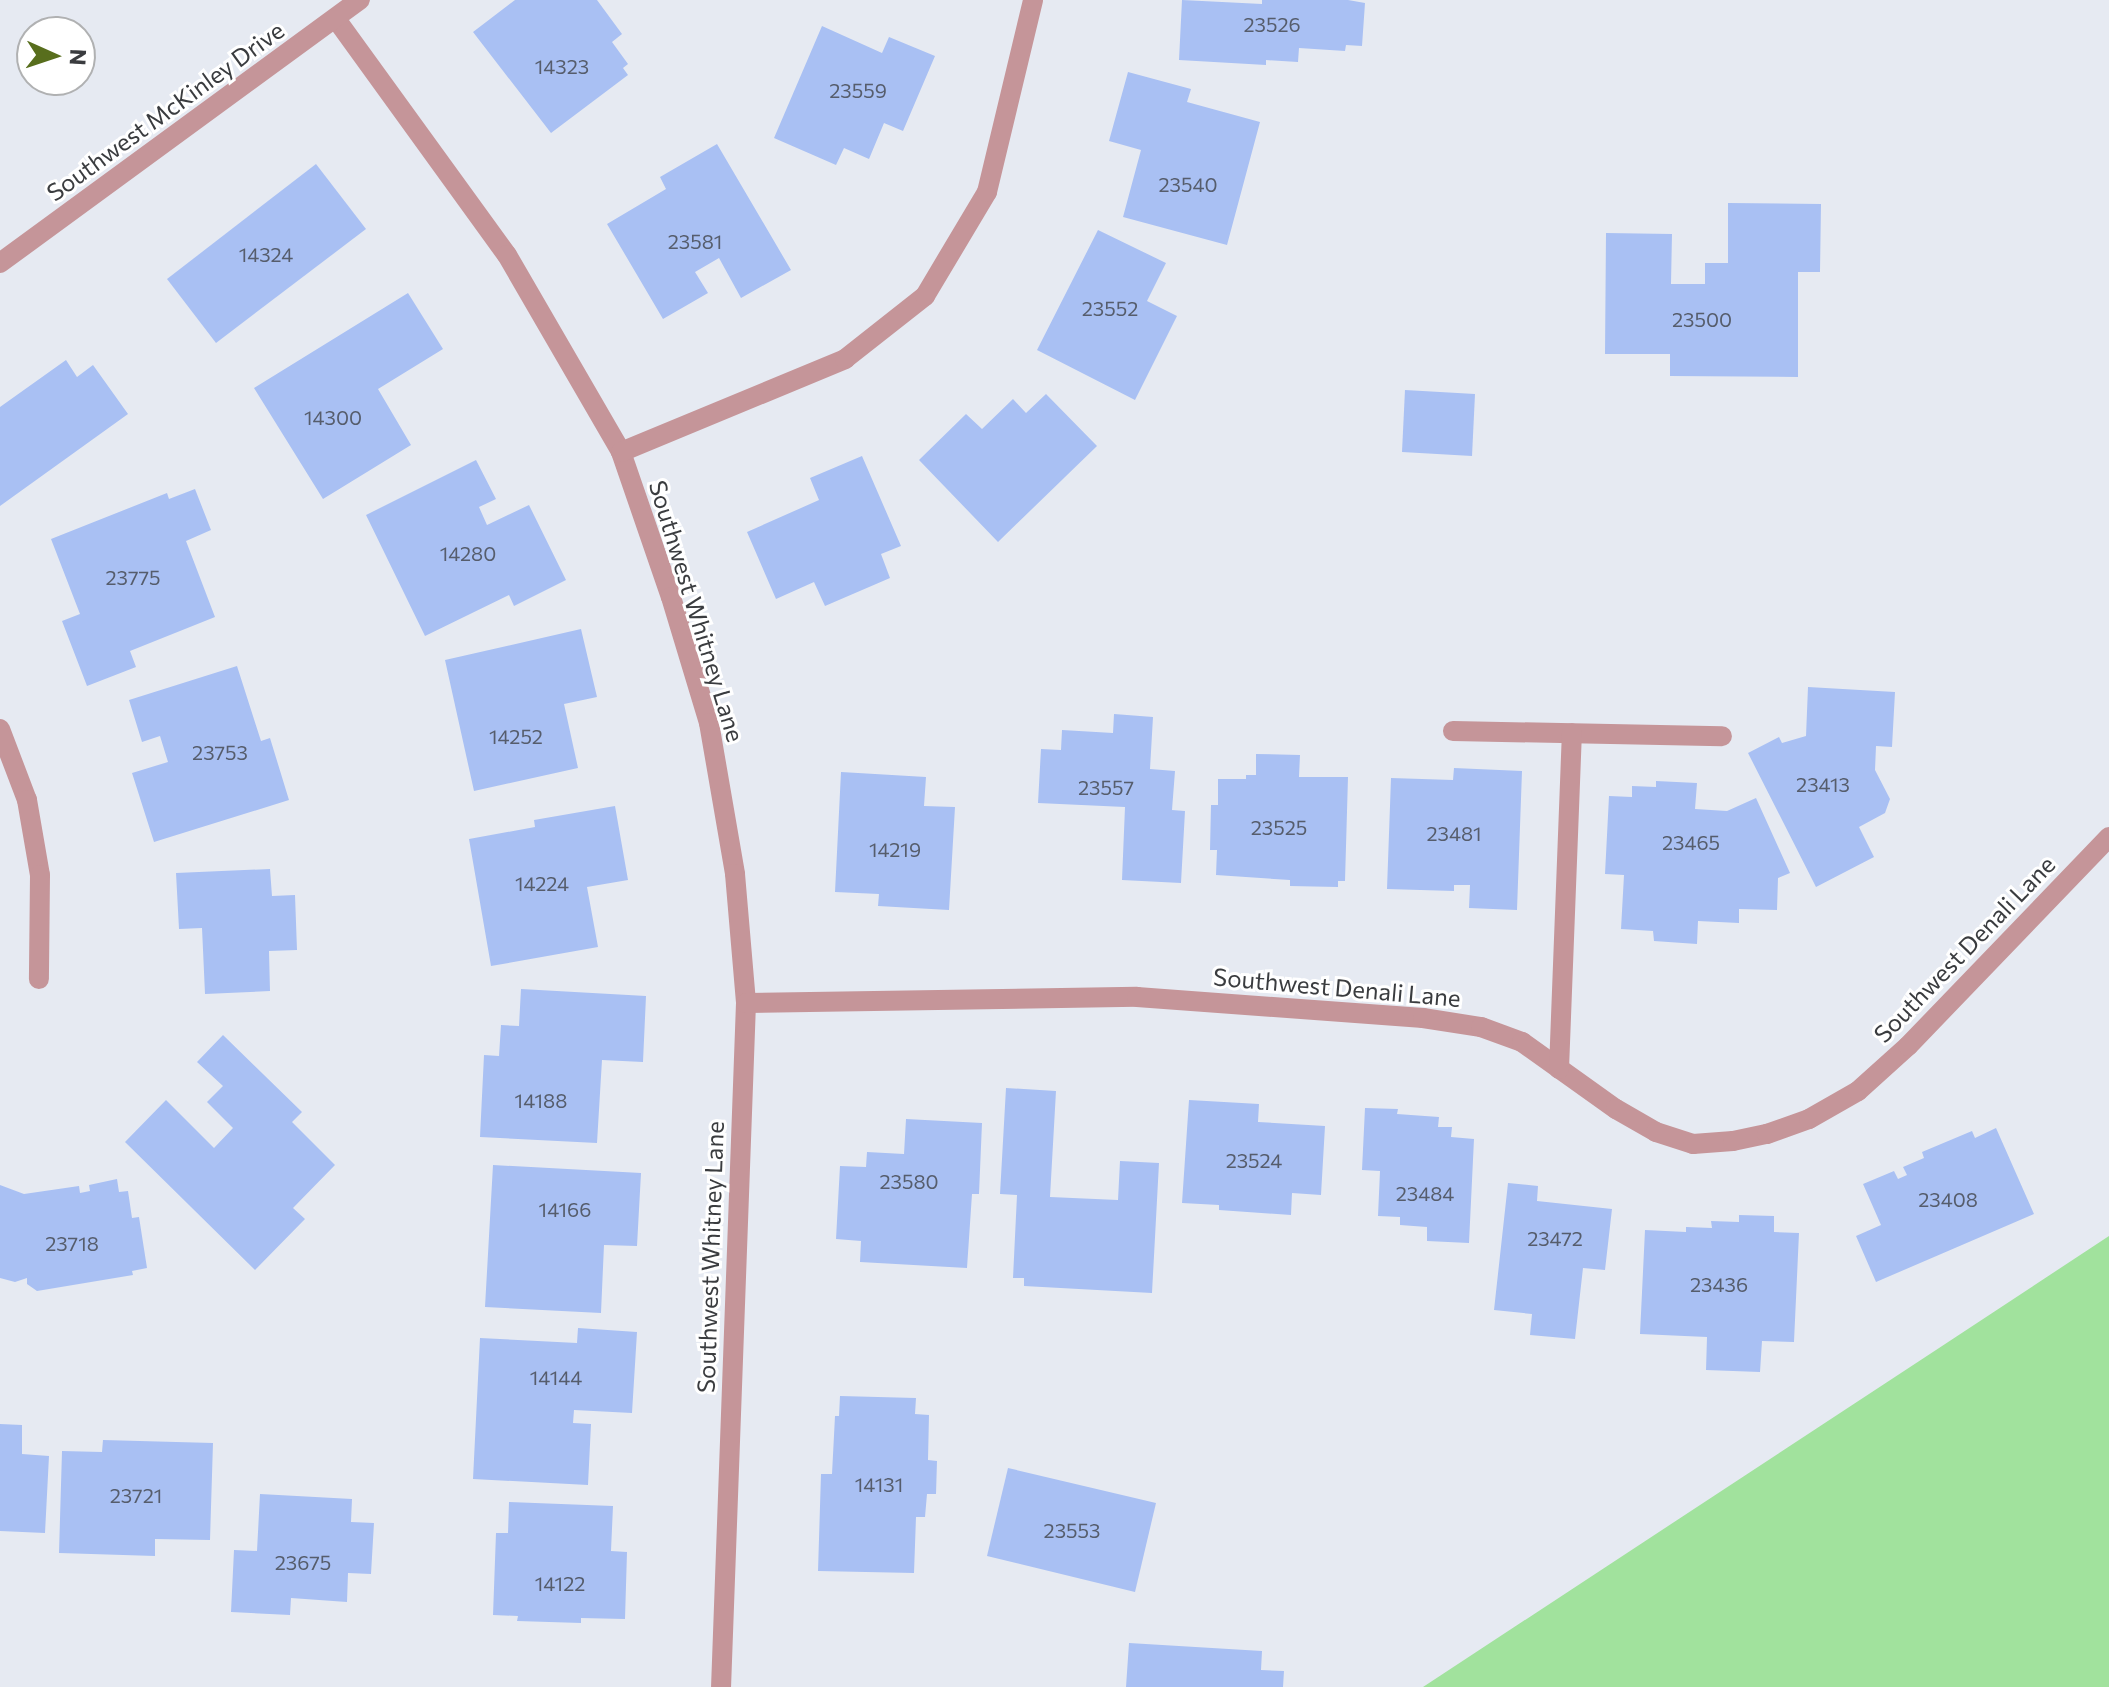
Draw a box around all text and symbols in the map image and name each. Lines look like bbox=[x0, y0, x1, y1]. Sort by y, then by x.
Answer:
house number: 23526 bbox=[1243, 12, 1301, 36]
street label: Southwest McKinley Drive bbox=[41, 15, 289, 207]
north arrow bbox=[16, 16, 96, 96]
text: N bbox=[65, 48, 92, 66]
house number: 14323 bbox=[535, 54, 589, 78]
house number: 23559 bbox=[829, 78, 887, 102]
house number: 23540 bbox=[1158, 172, 1218, 196]
house number: 23581 bbox=[668, 229, 722, 253]
house number: 14324 bbox=[239, 242, 293, 266]
house number: 23552 bbox=[1082, 296, 1138, 320]
house number: 23500 bbox=[1672, 307, 1732, 331]
house number: 14300 bbox=[304, 405, 362, 429]
street label: Southwest Whitney Lane bbox=[643, 477, 751, 745]
house number: 14280 bbox=[440, 541, 496, 565]
house number: 23775 bbox=[106, 565, 160, 589]
house number: 14252 bbox=[489, 724, 543, 748]
house number: 23753 bbox=[192, 740, 248, 764]
house number: 23413 bbox=[1796, 772, 1850, 796]
house number: 23557 bbox=[1078, 775, 1134, 799]
house number: 23525 bbox=[1251, 815, 1307, 839]
house number: 23481 bbox=[1426, 821, 1482, 845]
house number: 23465 bbox=[1662, 830, 1720, 854]
house number: 14219 bbox=[869, 837, 921, 861]
street label: Southwest Denali Lane bbox=[1867, 850, 2061, 1048]
house number: 14224 bbox=[515, 871, 569, 895]
street label: Southwest Denali Lane bbox=[1212, 962, 1462, 1012]
house number: 14188 bbox=[515, 1088, 567, 1112]
street label: Southwest Whitney Lane bbox=[691, 1121, 729, 1393]
house number: 23524 bbox=[1226, 1148, 1282, 1172]
house number: 23580 bbox=[879, 1169, 939, 1193]
house number: 23484 bbox=[1396, 1181, 1454, 1205]
house number: 23408 bbox=[1918, 1187, 1978, 1211]
house number: 14166 bbox=[539, 1197, 591, 1221]
house number: 23472 bbox=[1527, 1226, 1583, 1250]
house number: 23718 bbox=[45, 1231, 99, 1255]
house number: 23436 bbox=[1690, 1272, 1748, 1296]
house number: 14144 bbox=[530, 1365, 582, 1389]
house number: 14131 bbox=[855, 1472, 903, 1496]
house number: 23721 bbox=[110, 1483, 162, 1507]
house number: 23553 bbox=[1044, 1518, 1100, 1542]
house number: 23675 bbox=[275, 1550, 331, 1574]
house number: 14122 bbox=[535, 1571, 585, 1595]

